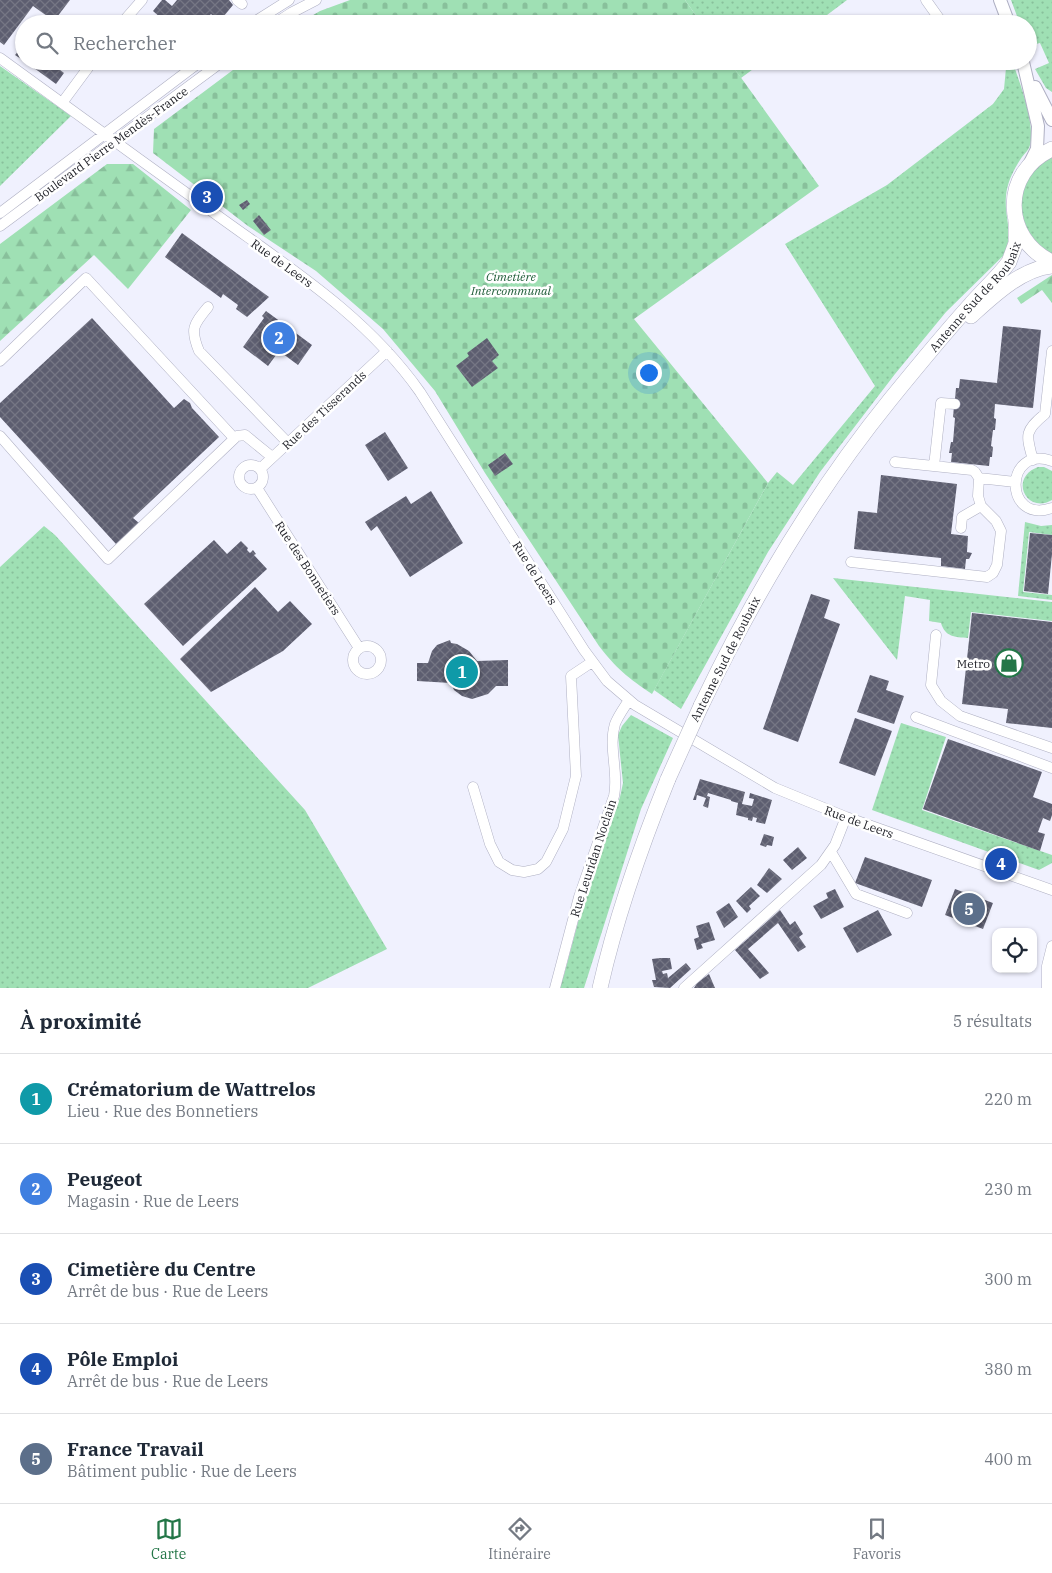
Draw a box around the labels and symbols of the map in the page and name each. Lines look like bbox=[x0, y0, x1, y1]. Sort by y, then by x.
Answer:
street label: Boulevard Pierre Mendès-France bbox=[31, 83, 191, 205]
pin: 3 bbox=[191, 178, 223, 216]
street label: Rue de Leers bbox=[248, 236, 316, 290]
street label: Antenne Sud de Roubaix bbox=[926, 239, 1024, 355]
park label: Cimetière Intercommunal bbox=[470, 269, 552, 298]
pin: 2 bbox=[263, 319, 295, 357]
your location bbox=[636, 360, 662, 386]
street label: Rue des Tisserands bbox=[279, 367, 369, 453]
street label: Rue des Bonnetiers bbox=[272, 518, 344, 618]
street label: Rue de Leers bbox=[509, 538, 561, 608]
street label: Antenne Sud de Roubaix bbox=[687, 594, 763, 724]
shop icon: Metro bbox=[994, 648, 1024, 678]
pin: 1 bbox=[446, 653, 478, 691]
place label: Metro bbox=[957, 656, 990, 671]
street label: Rue Leuridan Noclain bbox=[567, 797, 619, 919]
street label: Rue de Leers bbox=[822, 803, 896, 841]
pin: 4 bbox=[985, 845, 1017, 883]
pin: 5 bbox=[953, 890, 985, 928]

